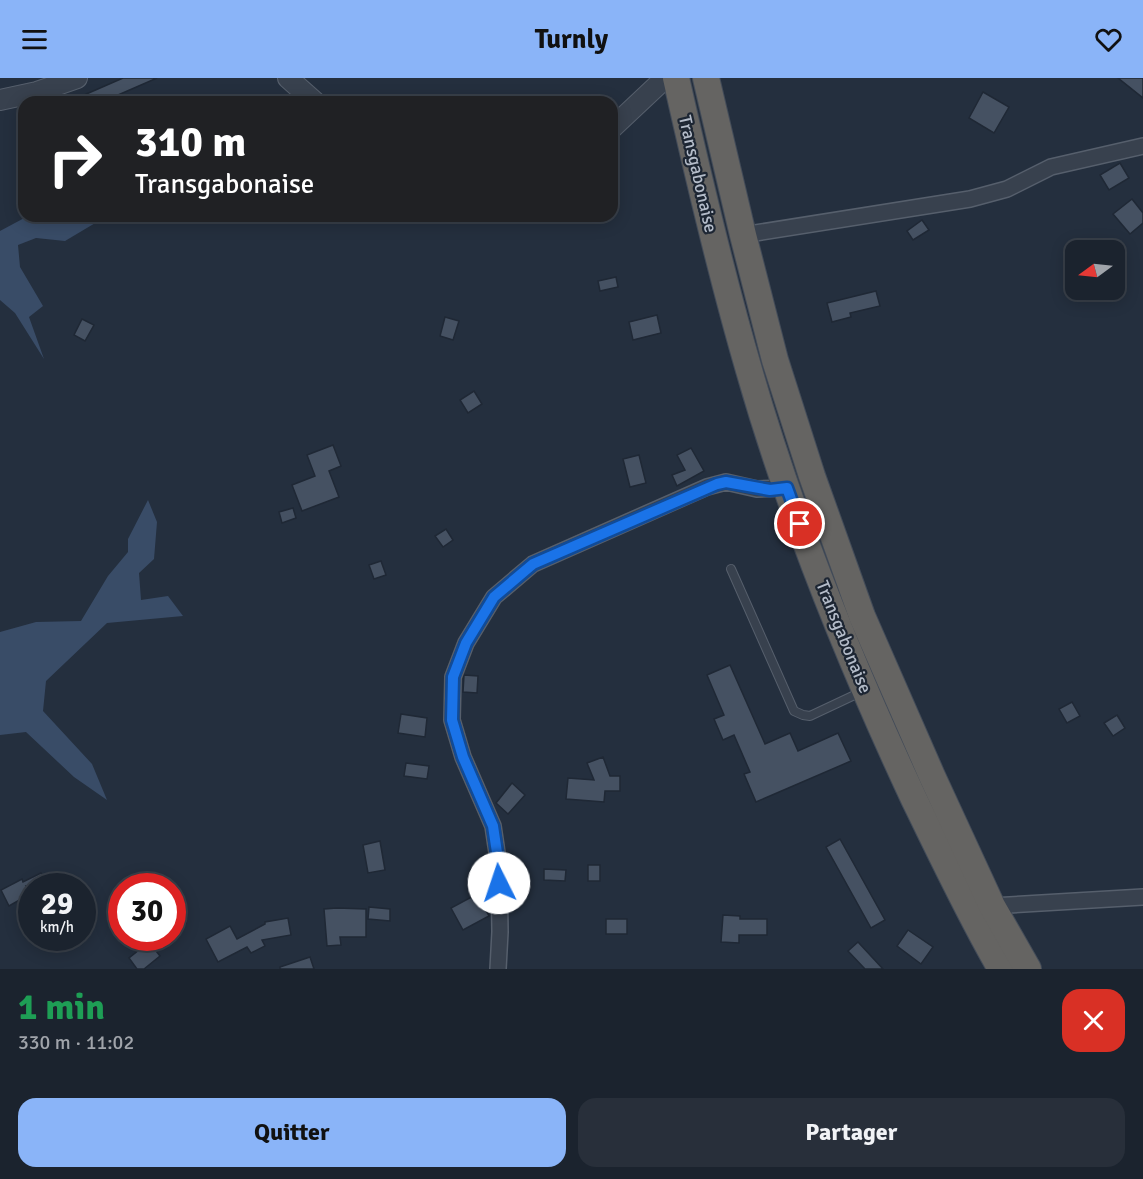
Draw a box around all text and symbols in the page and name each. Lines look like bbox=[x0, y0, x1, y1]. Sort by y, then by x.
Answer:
icon: menu bbox=[18, 23, 51, 56]
text: Turnly bbox=[535, 23, 608, 56]
icon: heart bbox=[1092, 23, 1125, 56]
street label: Transgabonaise bbox=[674, 113, 722, 235]
text: 310 m bbox=[135, 117, 246, 168]
icon: right bbox=[36, 120, 114, 198]
text: Transgabonaise bbox=[135, 168, 314, 201]
north arrow bbox=[1065, 240, 1125, 300]
map controls bbox=[1065, 240, 1125, 300]
pin bbox=[774, 498, 825, 549]
icon: arrive bbox=[783, 507, 816, 540]
street label: Transgabonaise bbox=[811, 577, 877, 697]
position arrow bbox=[467, 851, 531, 915]
speed limit sign: 30 bbox=[108, 873, 186, 951]
text: 29 bbox=[41, 886, 73, 923]
text: km/h bbox=[40, 918, 74, 936]
text: 1 min bbox=[18, 985, 105, 1030]
button: close bbox=[1062, 989, 1125, 1052]
text: 330 m · 11:02 bbox=[18, 1030, 134, 1055]
button: Quitter bbox=[18, 1098, 566, 1167]
button: Partager bbox=[578, 1098, 1125, 1167]

